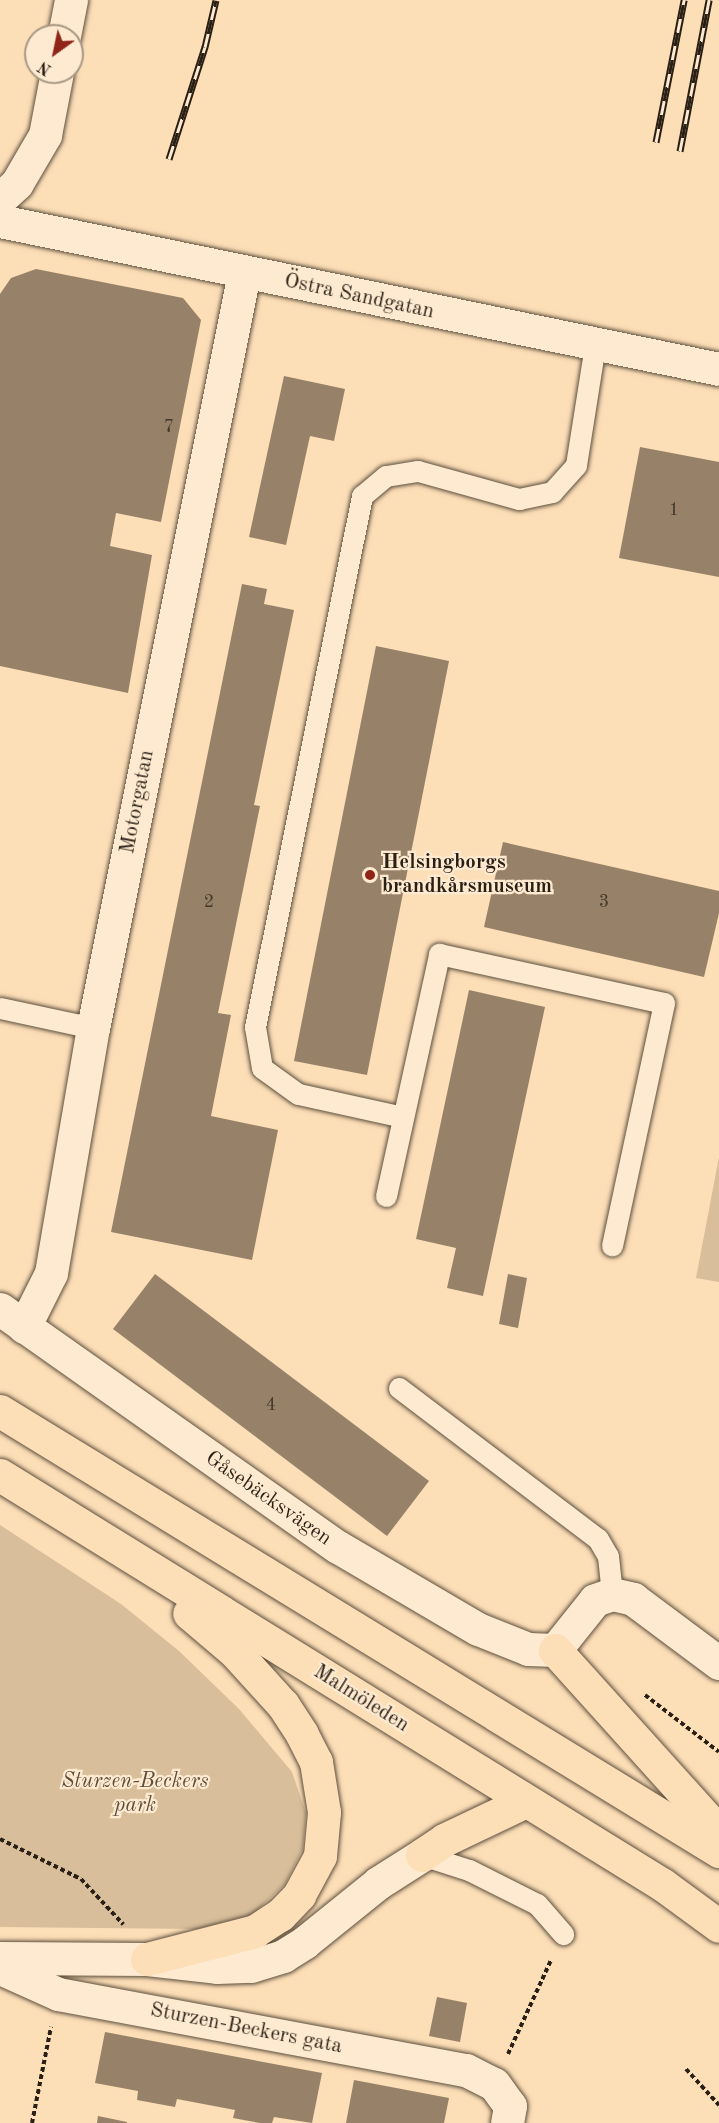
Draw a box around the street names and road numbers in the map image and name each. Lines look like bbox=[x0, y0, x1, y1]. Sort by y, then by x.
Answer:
street label: Östra Sandgatan bbox=[282, 269, 436, 325]
street label: Motorgatan bbox=[116, 748, 160, 856]
street label: Gåsebäcksvägen bbox=[200, 1446, 336, 1552]
street label: Malmöleden bbox=[309, 1660, 413, 1738]
street label: Sturzen-Beckers gata bbox=[148, 1998, 344, 2060]

